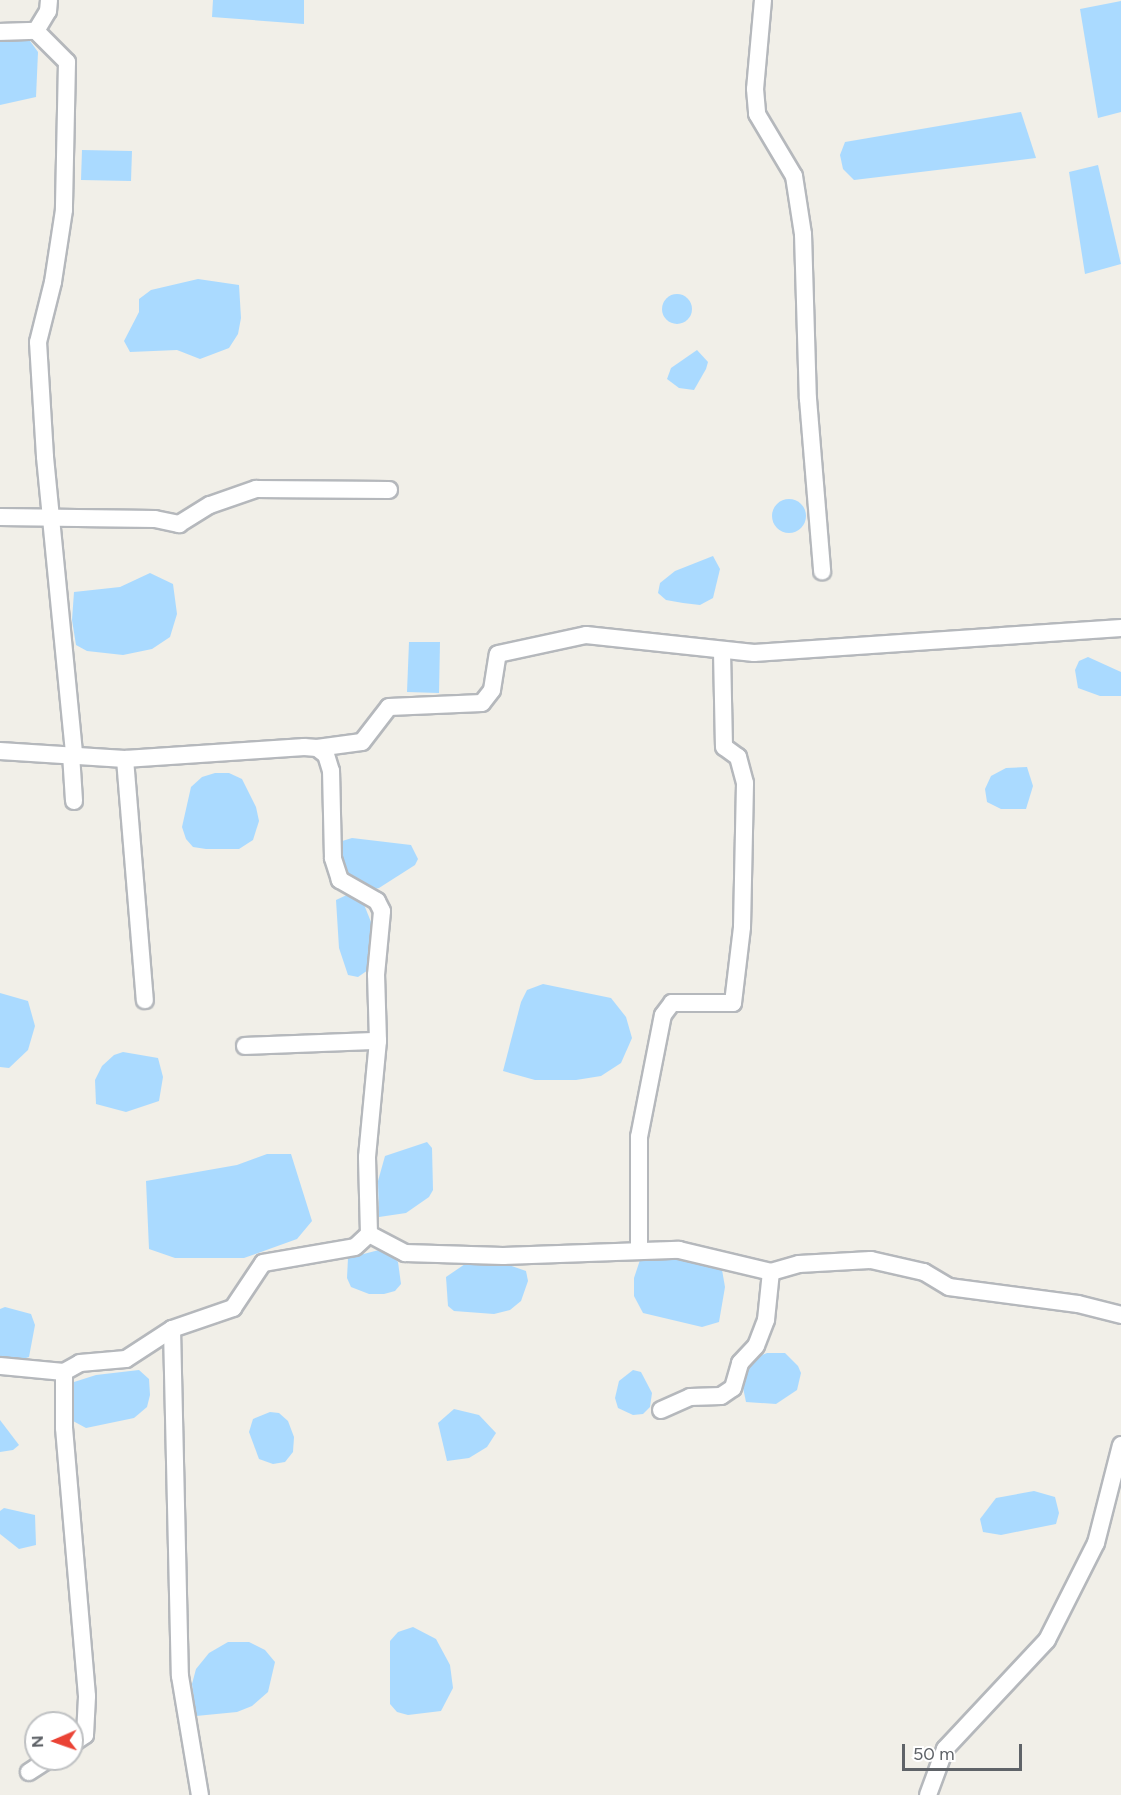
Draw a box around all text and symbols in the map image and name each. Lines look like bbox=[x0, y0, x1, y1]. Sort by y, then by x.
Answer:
north arrow bbox=[24, 1711, 84, 1771]
scale bar bbox=[905, 1732, 1025, 1770]
text: N bbox=[28, 1735, 47, 1748]
text: 50 m bbox=[913, 1743, 955, 1765]

